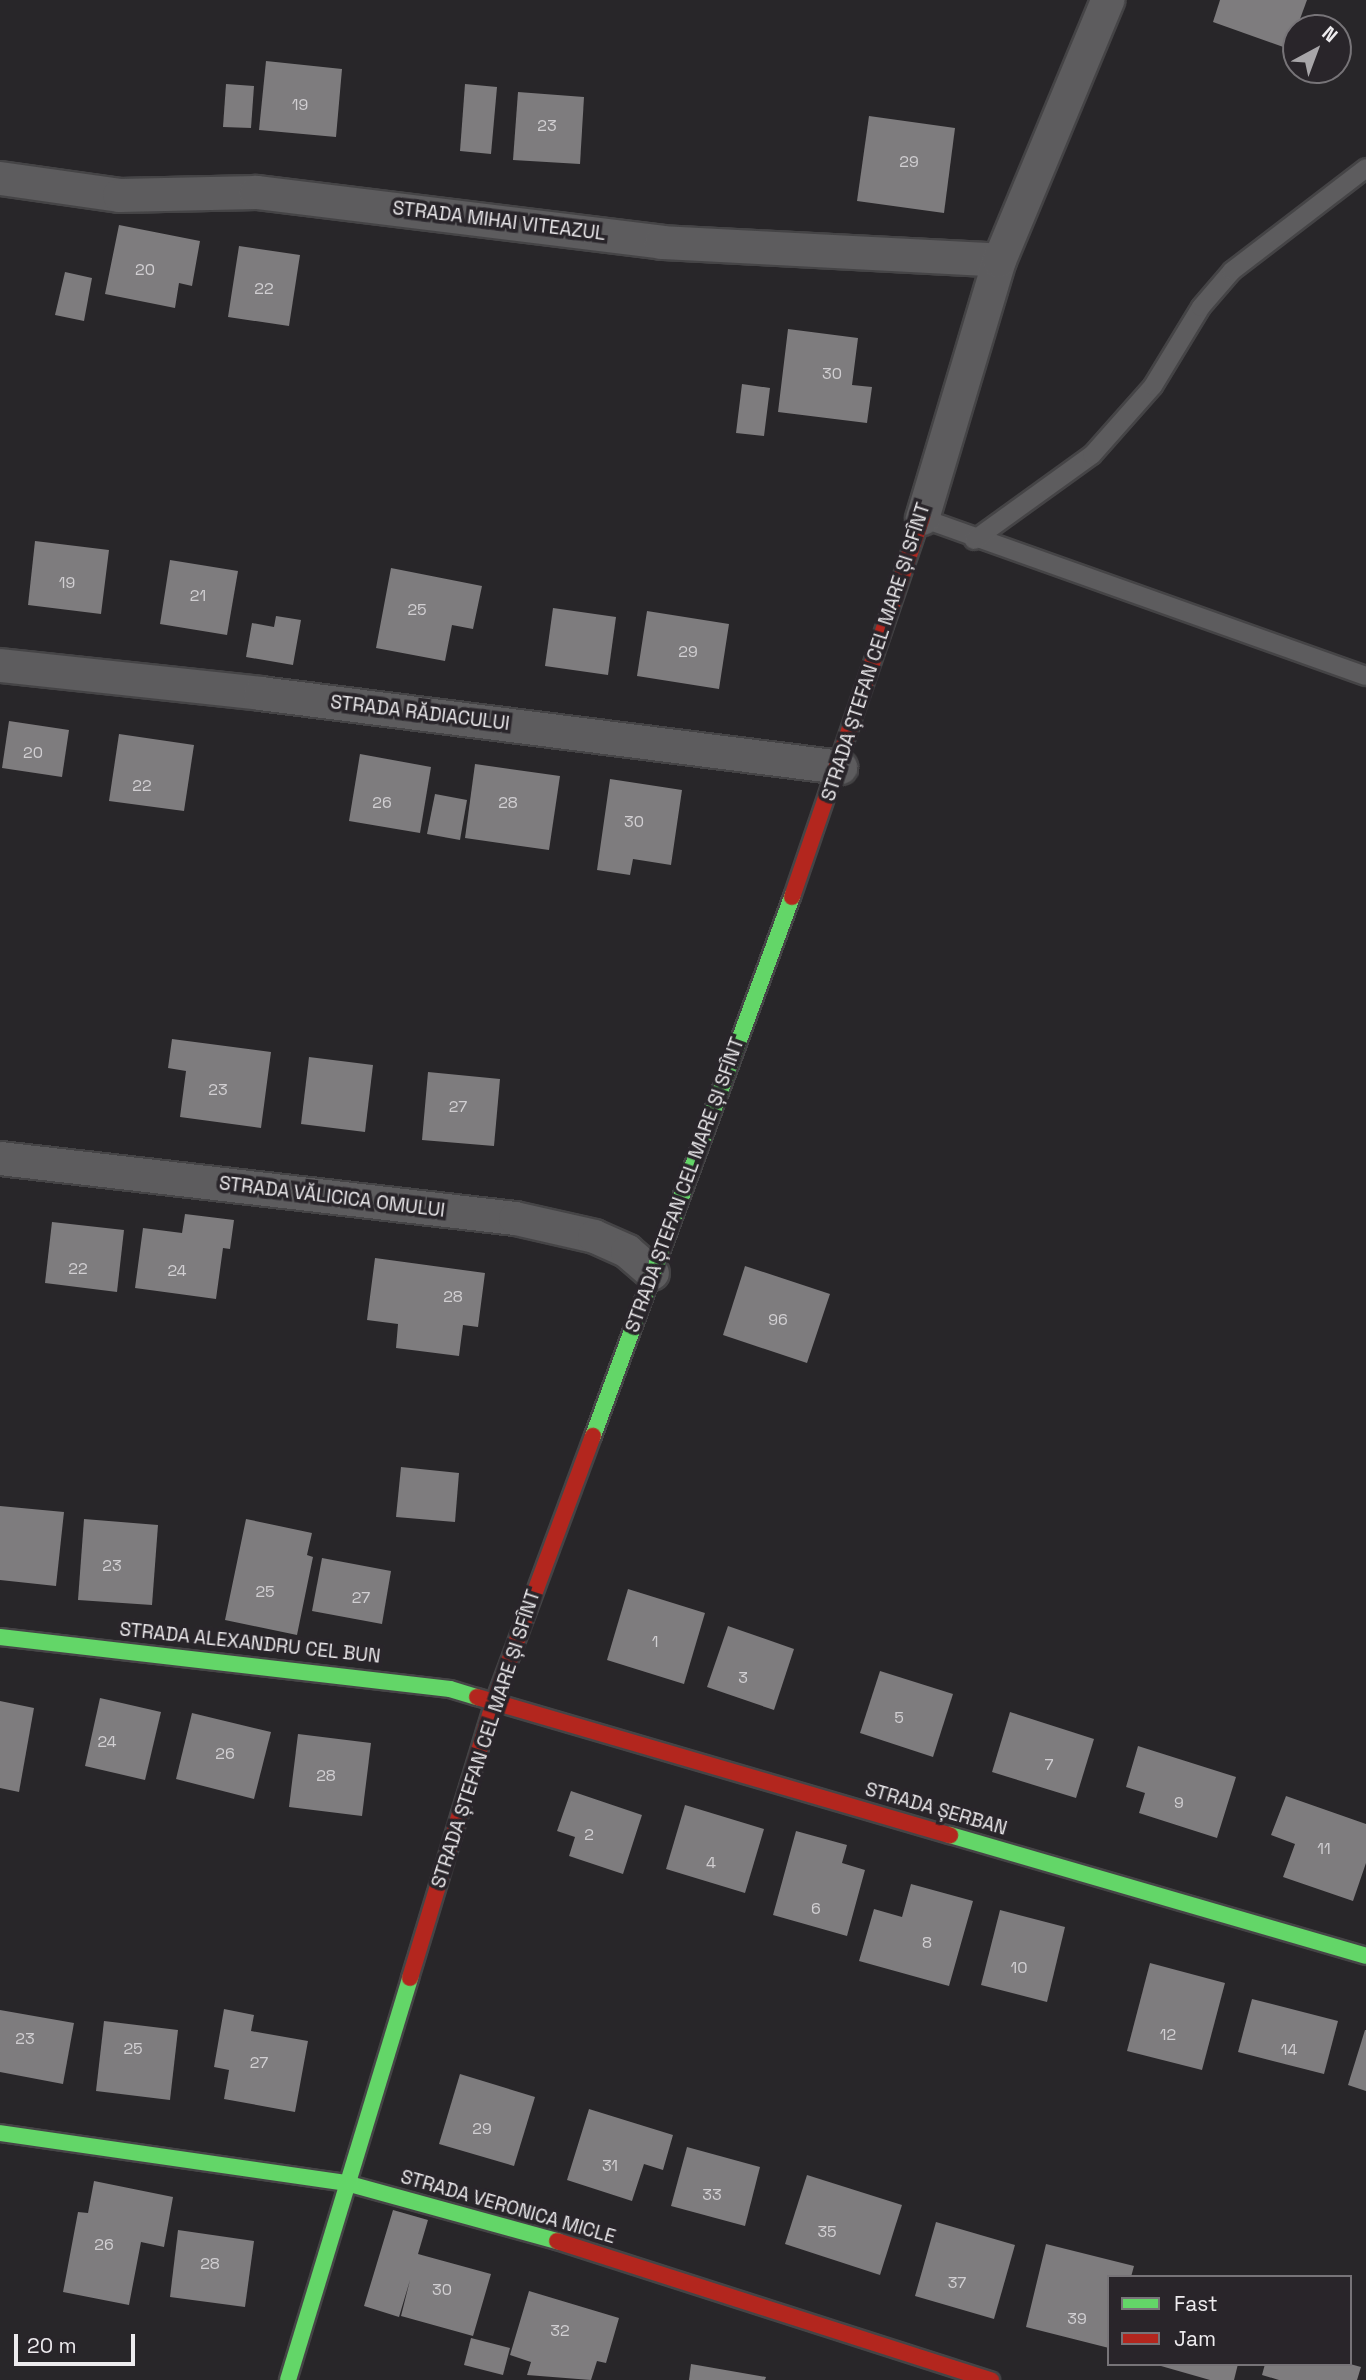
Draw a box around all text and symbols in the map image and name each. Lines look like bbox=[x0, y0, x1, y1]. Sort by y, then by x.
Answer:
north arrow bbox=[1282, 14, 1352, 84]
text: N bbox=[1317, 21, 1343, 48]
house number: 19 bbox=[292, 95, 308, 115]
house number: 23 bbox=[537, 116, 557, 136]
house number: 29 bbox=[899, 152, 919, 172]
street label: STRADA MIHAI VITEAZUL bbox=[391, 197, 607, 245]
house number: 20 bbox=[135, 260, 155, 280]
house number: 22 bbox=[254, 279, 274, 299]
house number: 30 bbox=[822, 364, 842, 384]
street label: STRADA ȘTEFAN CEL MARE ȘI SFÎNT bbox=[817, 500, 935, 804]
house number: 19 bbox=[59, 573, 75, 593]
house number: 21 bbox=[190, 586, 206, 606]
house number: 25 bbox=[407, 600, 427, 620]
house number: 29 bbox=[678, 642, 698, 662]
street label: STRADA RĂDIACULUI bbox=[329, 691, 511, 735]
house number: 20 bbox=[23, 743, 43, 763]
house number: 22 bbox=[132, 776, 152, 796]
house number: 26 bbox=[372, 793, 392, 813]
house number: 28 bbox=[498, 793, 518, 813]
house number: 30 bbox=[624, 812, 644, 832]
street label: STRADA ȘTEFAN CEL MARE ȘI SFÎNT bbox=[621, 1034, 749, 1336]
house number: 23 bbox=[208, 1080, 228, 1100]
house number: 27 bbox=[449, 1097, 467, 1117]
street label: STRADA VĂLICICA OMULUI bbox=[217, 1172, 447, 1222]
house number: 22 bbox=[68, 1259, 88, 1279]
house number: 24 bbox=[167, 1261, 187, 1281]
house number: 28 bbox=[443, 1287, 463, 1307]
house number: 96 bbox=[768, 1310, 788, 1330]
house number: 23 bbox=[102, 1556, 122, 1576]
house number: 25 bbox=[255, 1582, 275, 1602]
street label: STRADA ȘTEFAN CEL MARE ȘI SFÎNT bbox=[427, 1587, 545, 1891]
house number: 27 bbox=[352, 1588, 370, 1608]
street label: STRADA ALEXANDRU CEL BUN bbox=[118, 1618, 382, 1668]
house number: 1 bbox=[652, 1632, 658, 1652]
house number: 3 bbox=[738, 1668, 748, 1688]
house number: 5 bbox=[894, 1708, 904, 1728]
house number: 24 bbox=[97, 1732, 117, 1752]
house number: 26 bbox=[215, 1744, 235, 1764]
house number: 7 bbox=[1044, 1755, 1054, 1775]
house number: 28 bbox=[316, 1766, 336, 1786]
street label: STRADA ȘERBAN bbox=[862, 1778, 1010, 1840]
house number: 9 bbox=[1174, 1793, 1184, 1813]
house number: 2 bbox=[584, 1825, 594, 1845]
house number: 11 bbox=[1317, 1839, 1331, 1859]
house number: 4 bbox=[706, 1853, 716, 1873]
house number: 6 bbox=[811, 1899, 821, 1919]
house number: 8 bbox=[922, 1933, 932, 1953]
house number: 10 bbox=[1011, 1958, 1027, 1978]
house number: 12 bbox=[1160, 2025, 1176, 2045]
house number: 23 bbox=[15, 2029, 35, 2049]
house number: 25 bbox=[123, 2039, 143, 2059]
house number: 14 bbox=[1281, 2040, 1297, 2060]
house number: 27 bbox=[250, 2053, 268, 2073]
house number: 29 bbox=[472, 2119, 492, 2139]
house number: 31 bbox=[602, 2156, 618, 2176]
street label: STRADA VERONICA MICLE bbox=[398, 2165, 618, 2249]
house number: 33 bbox=[702, 2185, 722, 2205]
house number: 35 bbox=[817, 2222, 837, 2242]
house number: 26 bbox=[94, 2235, 114, 2255]
house number: 28 bbox=[200, 2254, 220, 2274]
house number: 37 bbox=[948, 2273, 966, 2293]
legend bbox=[1107, 2275, 1352, 2366]
house number: 30 bbox=[432, 2280, 452, 2300]
text: Fast bbox=[1174, 2290, 1218, 2317]
house number: 39 bbox=[1067, 2309, 1087, 2329]
scale bar bbox=[18, 2320, 138, 2364]
house number: 32 bbox=[550, 2321, 570, 2341]
text: Jam bbox=[1174, 2325, 1216, 2352]
text: 20 m bbox=[27, 2332, 77, 2359]

